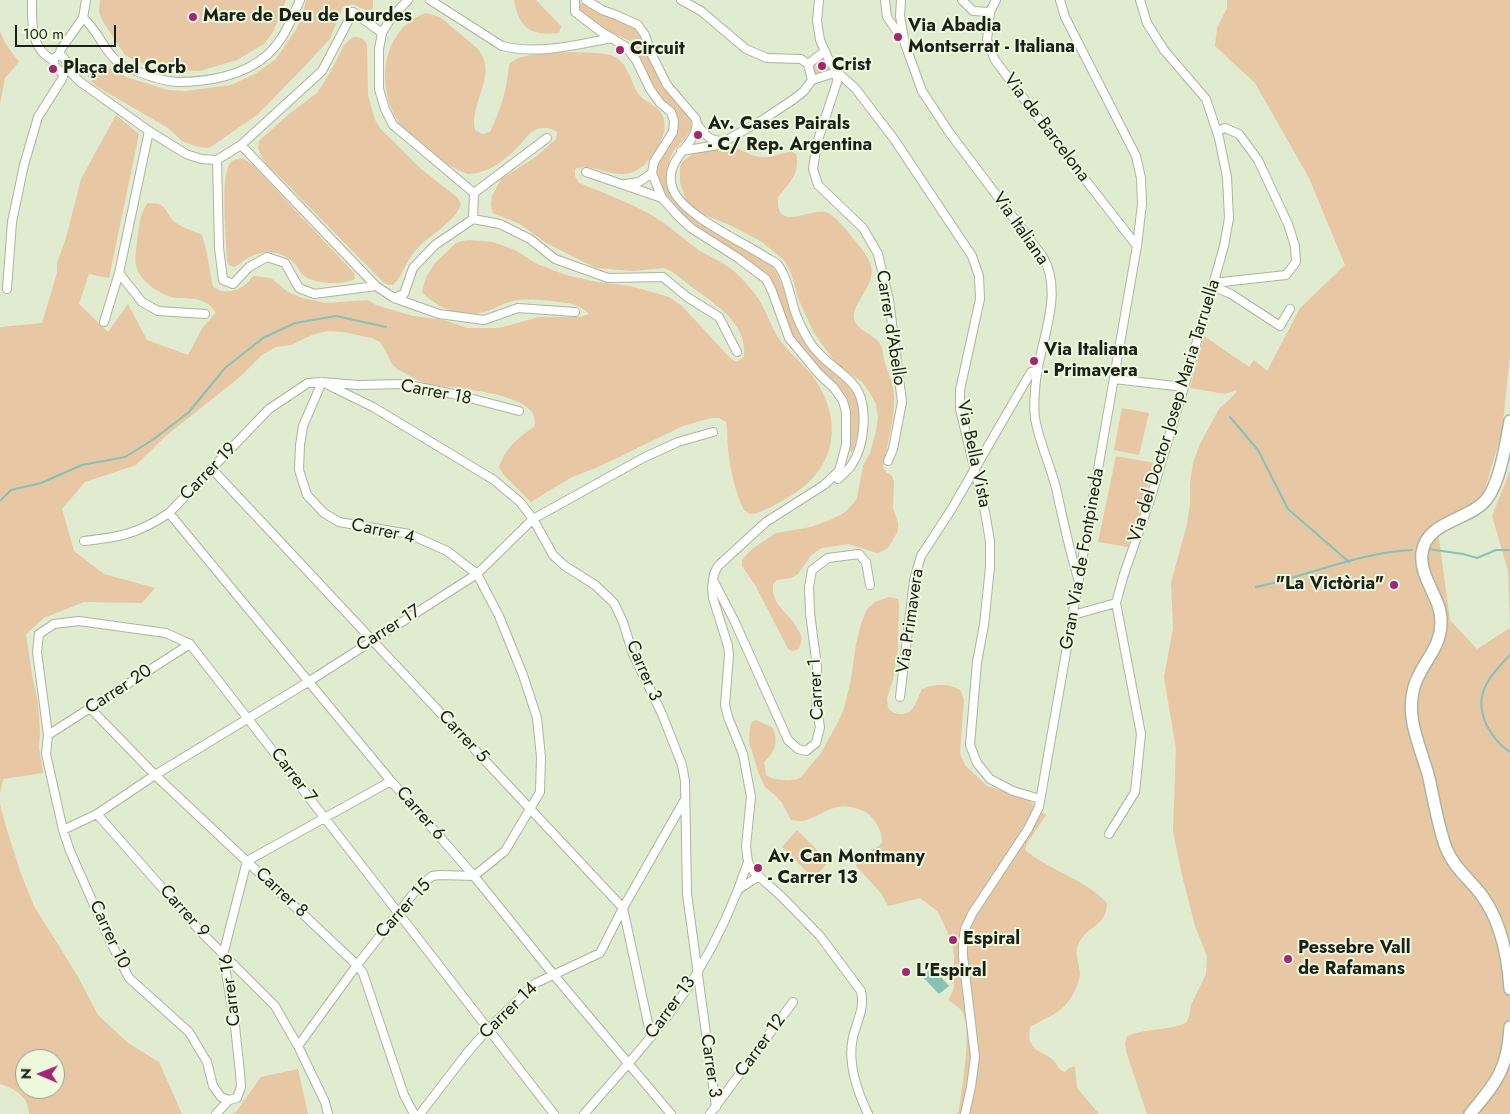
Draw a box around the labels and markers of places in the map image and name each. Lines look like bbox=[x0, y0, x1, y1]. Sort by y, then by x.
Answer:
place label: Mare de Deu de Lourdes bbox=[203, 6, 412, 28]
marker: Mare de Deu de Lourdes bbox=[187, 11, 199, 23]
place label: Via Abadia Montserrat - Italiana bbox=[908, 16, 1075, 58]
marker: Via Abadia Montserrat - Italiana bbox=[892, 31, 904, 43]
place label: Circuit bbox=[630, 39, 685, 61]
marker: Circuit bbox=[614, 44, 626, 56]
place label: Crist bbox=[832, 55, 871, 77]
place label: Plaça del Corb bbox=[63, 58, 186, 80]
marker: Crist bbox=[816, 60, 828, 72]
marker: Plaça del Corb bbox=[47, 63, 59, 75]
place label: Av. Cases Pairals - C/ Rep. Argentina bbox=[708, 114, 872, 156]
marker: Av. Cases Pairals - C/ Rep. Argentina bbox=[692, 129, 704, 141]
place label: Via Italiana - Primavera bbox=[1044, 340, 1138, 382]
marker: Via Italiana - Primavera bbox=[1028, 355, 1040, 367]
place label: "La Victòria" bbox=[1276, 574, 1384, 596]
marker: "La Victòria" bbox=[1388, 579, 1400, 591]
place label: Av. Can Montmany - Carrer 13 bbox=[768, 847, 925, 890]
marker: Av. Can Montmany - Carrer 13 bbox=[752, 862, 764, 874]
place label: Espiral bbox=[963, 929, 1020, 951]
marker: Espiral bbox=[947, 934, 959, 946]
place label: Pessebre Vall de Rafamans bbox=[1298, 938, 1411, 981]
marker: Pessebre Vall de Rafamans bbox=[1282, 953, 1294, 965]
place label: L'Espiral bbox=[916, 961, 987, 983]
marker: L'Espiral bbox=[900, 966, 912, 978]

